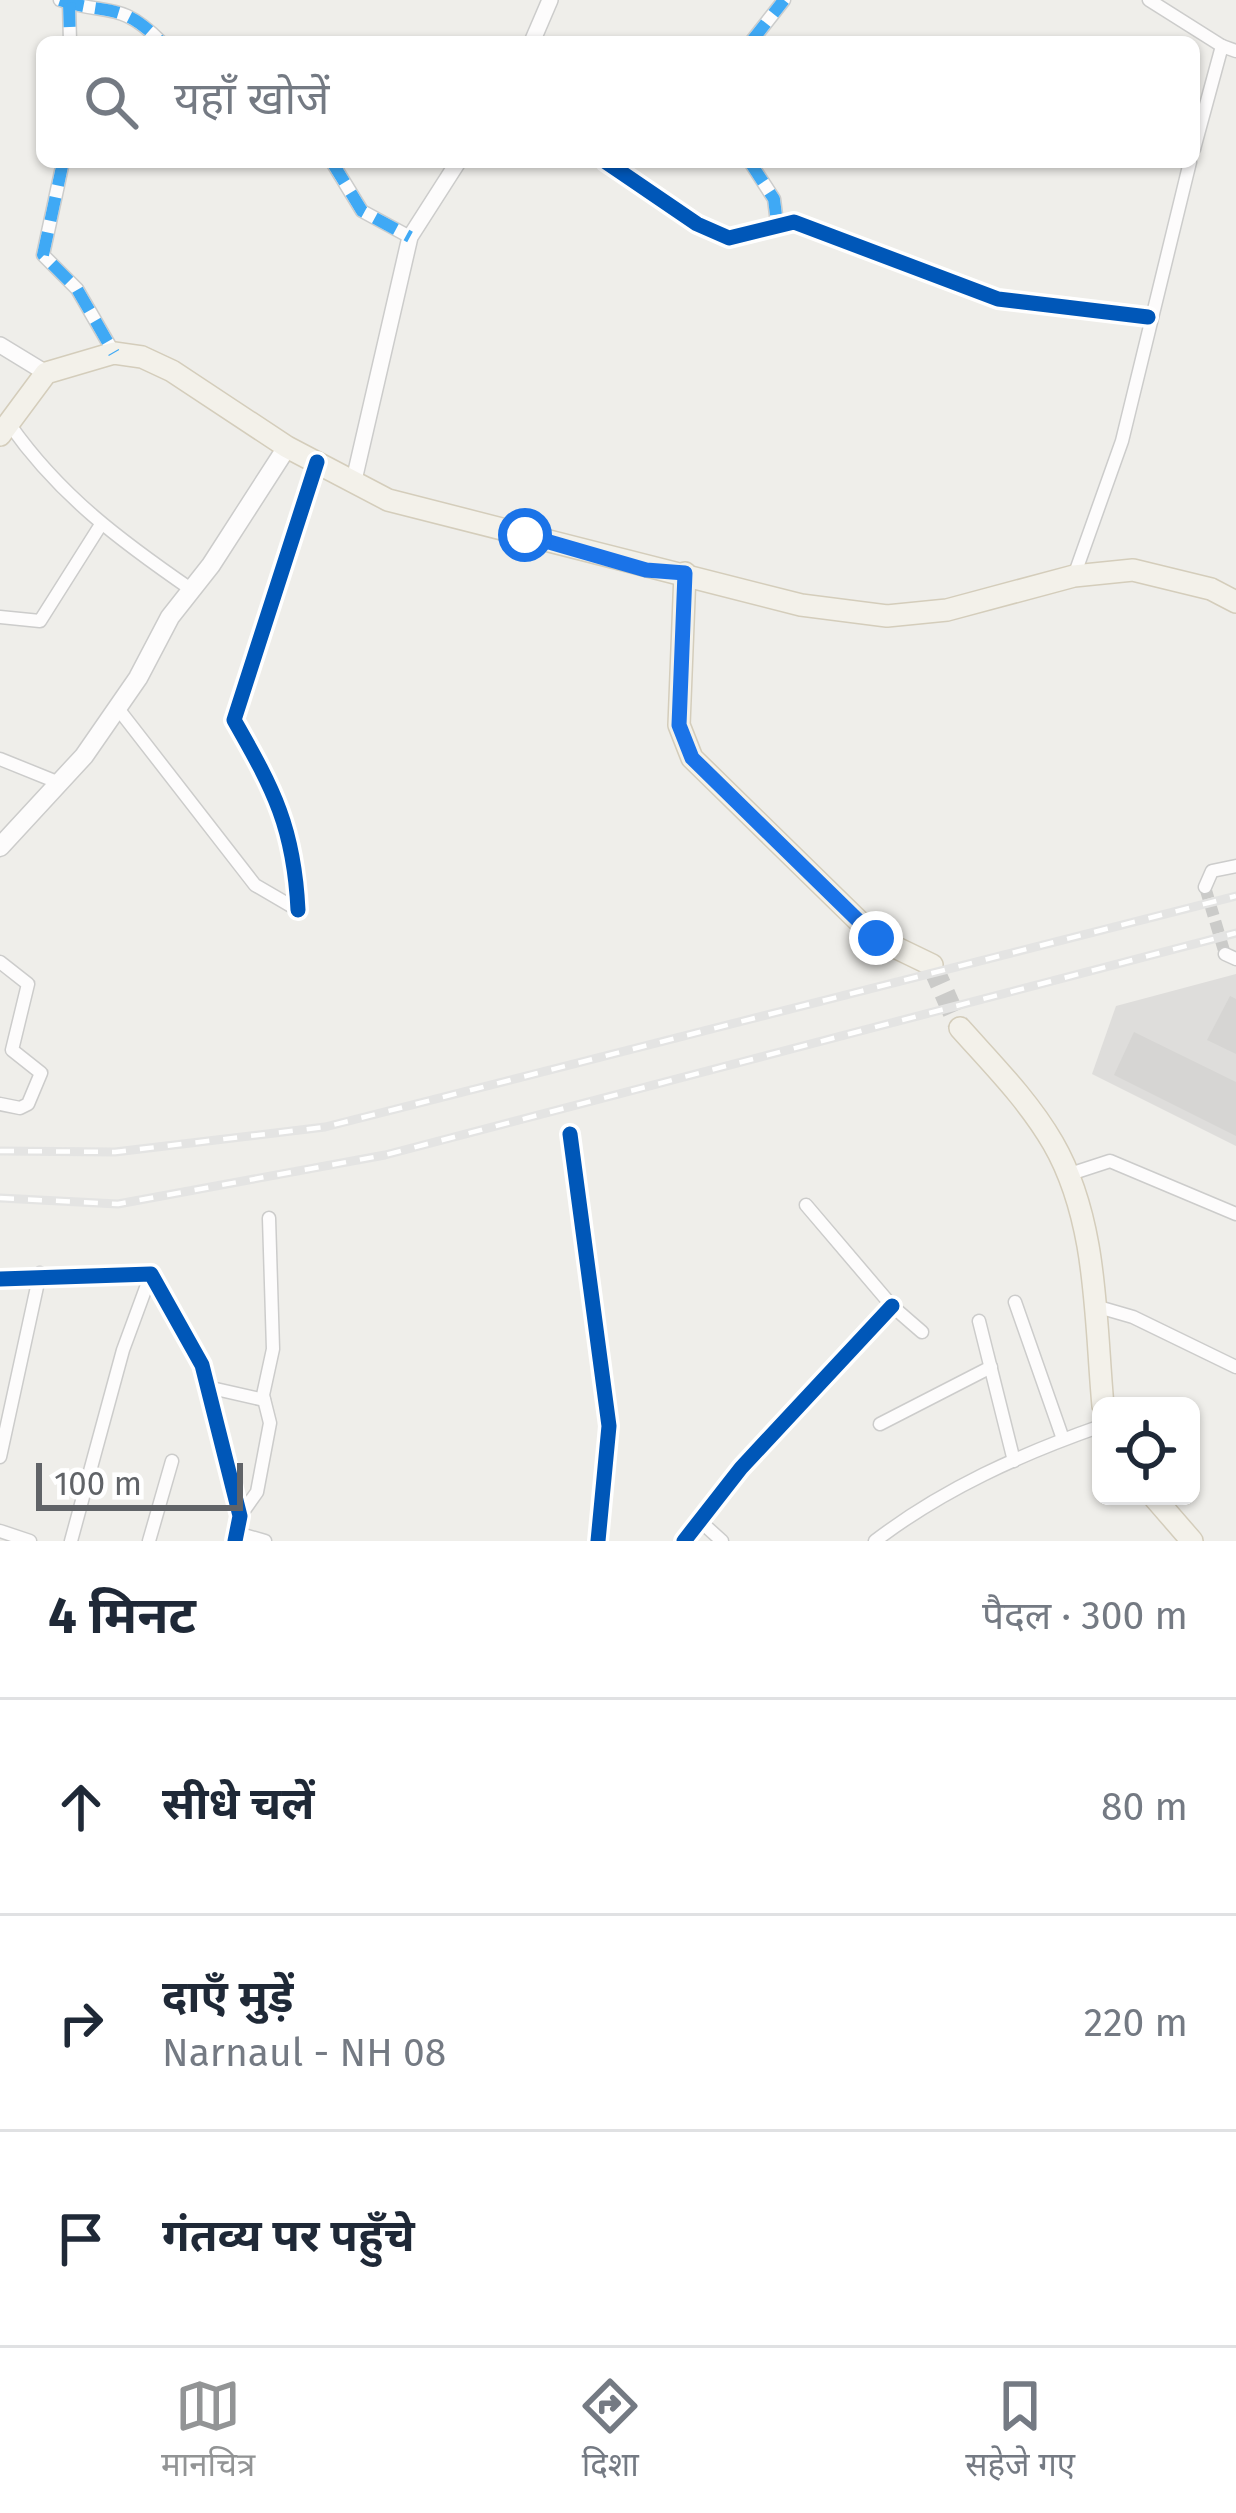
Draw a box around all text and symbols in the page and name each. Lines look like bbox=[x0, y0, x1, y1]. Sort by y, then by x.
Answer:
search box bbox=[36, 36, 1200, 168]
icon: search bbox=[78, 69, 144, 135]
text: यहाँ खोजें bbox=[174, 72, 329, 126]
route start bbox=[498, 508, 552, 562]
route end bbox=[849, 911, 903, 965]
map controls bbox=[1092, 1397, 1200, 1505]
button: locate bbox=[1092, 1397, 1200, 1505]
scale bar bbox=[36, 1457, 243, 1510]
text: 100 m bbox=[54, 1464, 142, 1504]
text: 4 मिनट bbox=[48, 1585, 196, 1647]
text: पैदल · 300 m bbox=[982, 1593, 1188, 1639]
icon: ahead bbox=[48, 1774, 114, 1840]
text: सीधे चलें bbox=[162, 1777, 315, 1831]
text: 80 m bbox=[1101, 1784, 1188, 1830]
text: दाएँ मुड़ें bbox=[162, 1970, 294, 2024]
icon: right bbox=[48, 1990, 114, 2056]
text: 220 m bbox=[1084, 2000, 1188, 2046]
text: Narnaul - NH 08 bbox=[162, 2030, 446, 2076]
icon: arrive bbox=[48, 2206, 114, 2272]
text: गंतव्य पर पहुँचे bbox=[162, 2209, 415, 2263]
tab: मानचित्र bbox=[161, 2373, 255, 2489]
tab: दिशा bbox=[577, 2373, 643, 2489]
tab: सहेजे गए bbox=[965, 2373, 1075, 2489]

